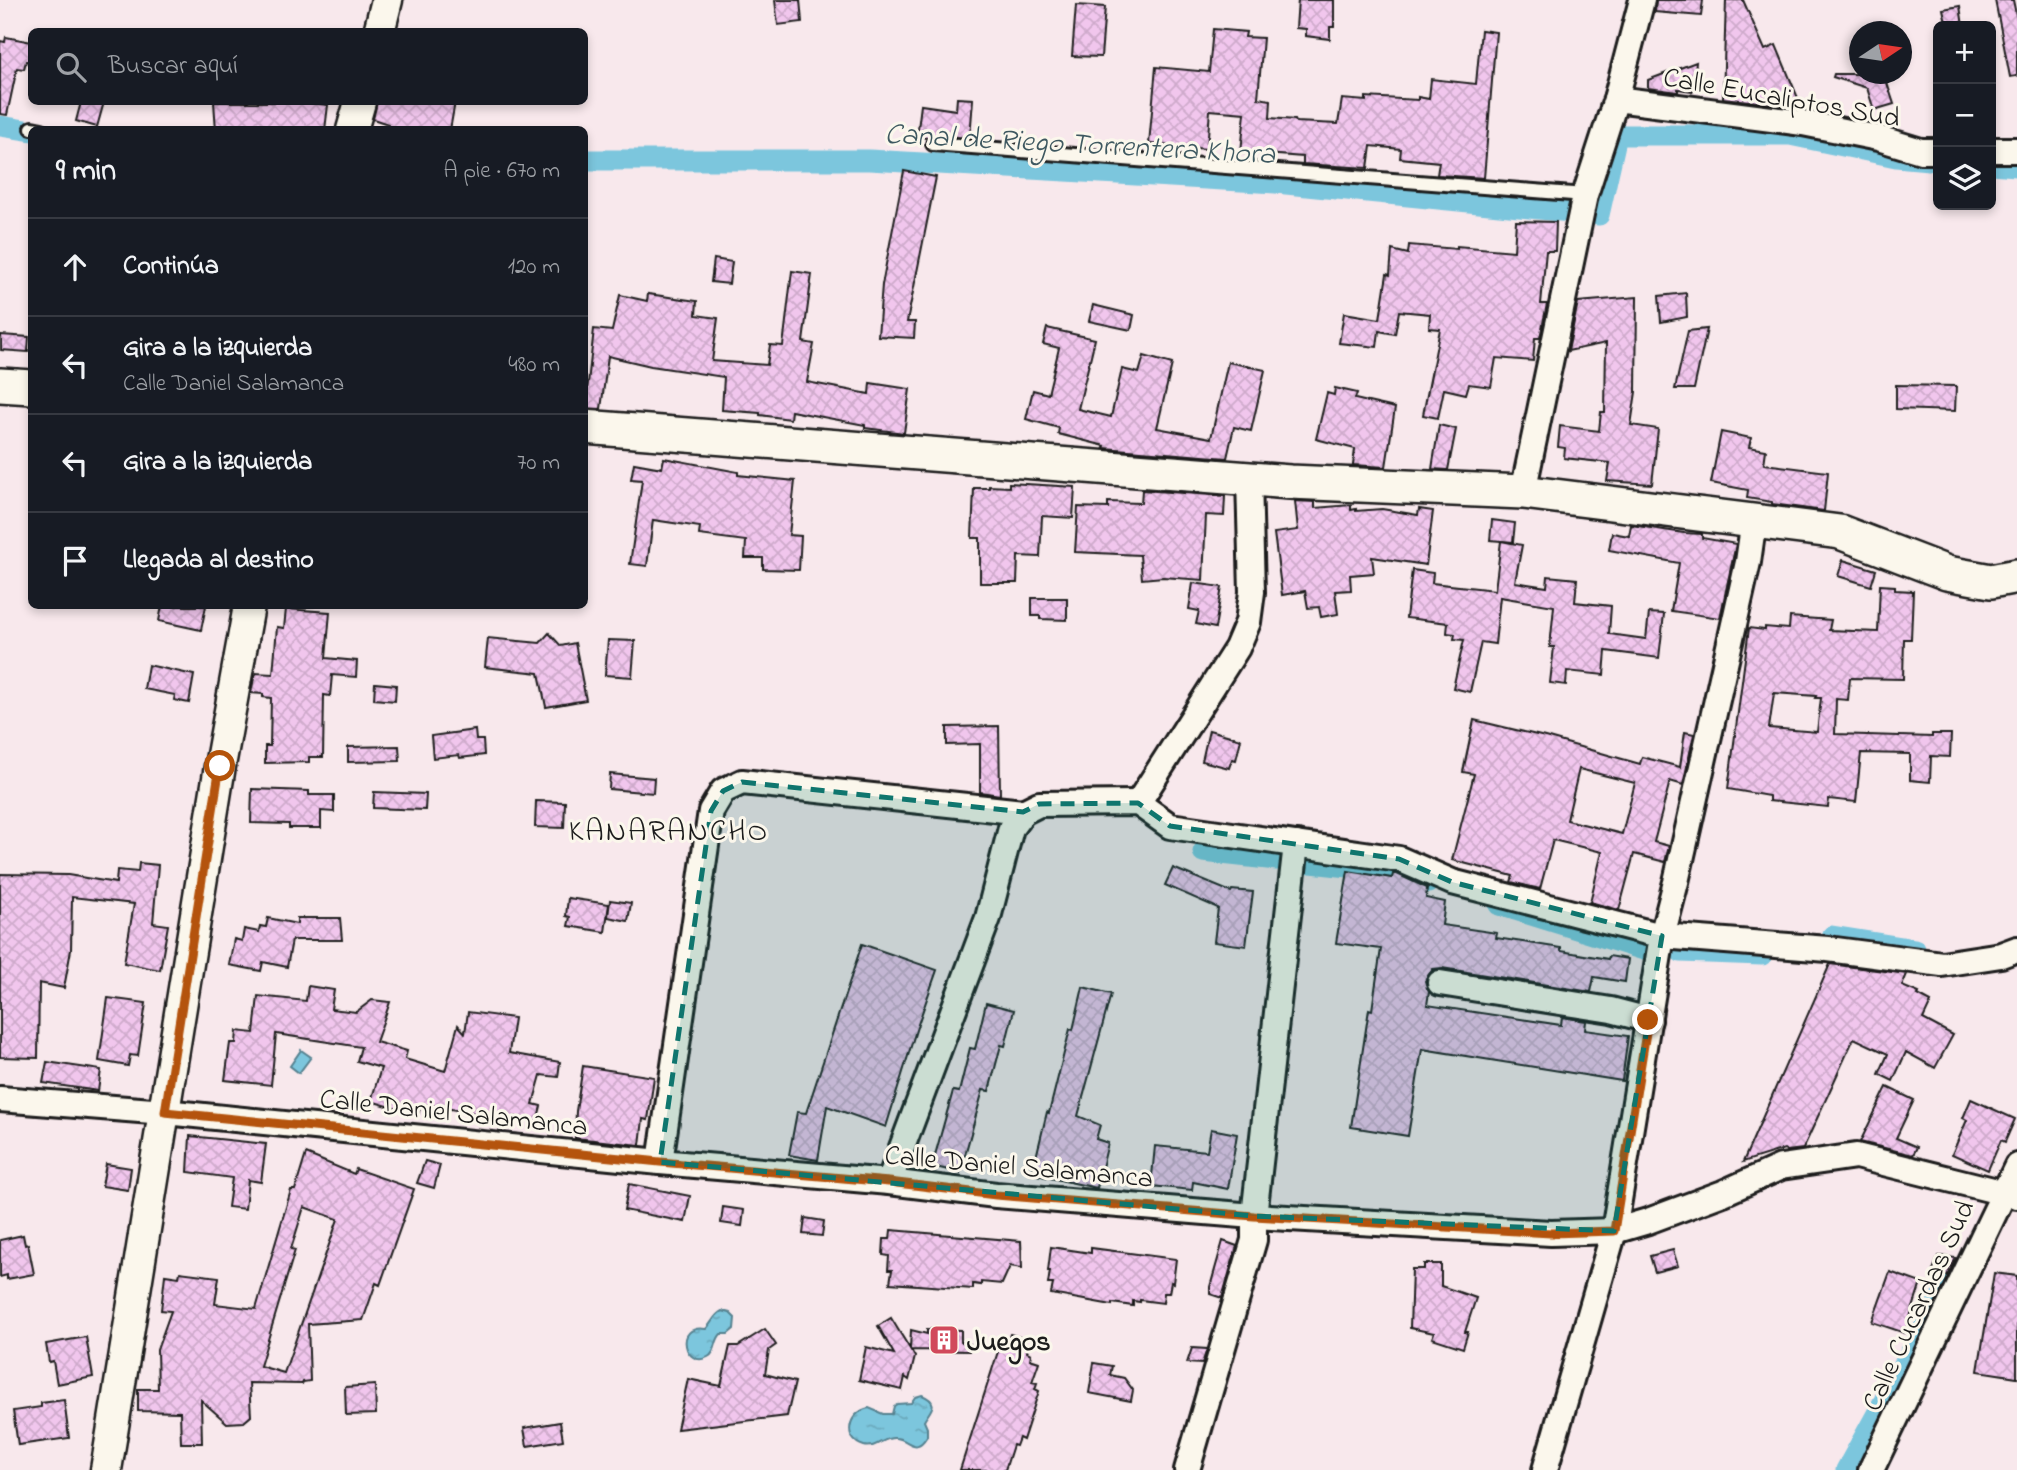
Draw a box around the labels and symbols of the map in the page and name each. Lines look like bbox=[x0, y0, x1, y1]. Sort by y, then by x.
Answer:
north arrow bbox=[1849, 21, 1912, 84]
street label: Calle Eucaliptos Sud bbox=[1660, 58, 1903, 140]
water label: Canal de Riego Torrentera Khora bbox=[884, 114, 1277, 178]
route start bbox=[204, 750, 235, 781]
district label: KANARANCHO bbox=[569, 811, 769, 855]
route end bbox=[1632, 1004, 1663, 1035]
street label: Calle Daniel Salamanca bbox=[318, 1080, 590, 1149]
street label: Calle Daniel Salamanca bbox=[883, 1136, 1155, 1201]
street label: Calle Cucardas Sud bbox=[1853, 1194, 1987, 1419]
building icon: Juegos bbox=[927, 1323, 961, 1357]
place label: Juegos bbox=[967, 1323, 1051, 1365]

